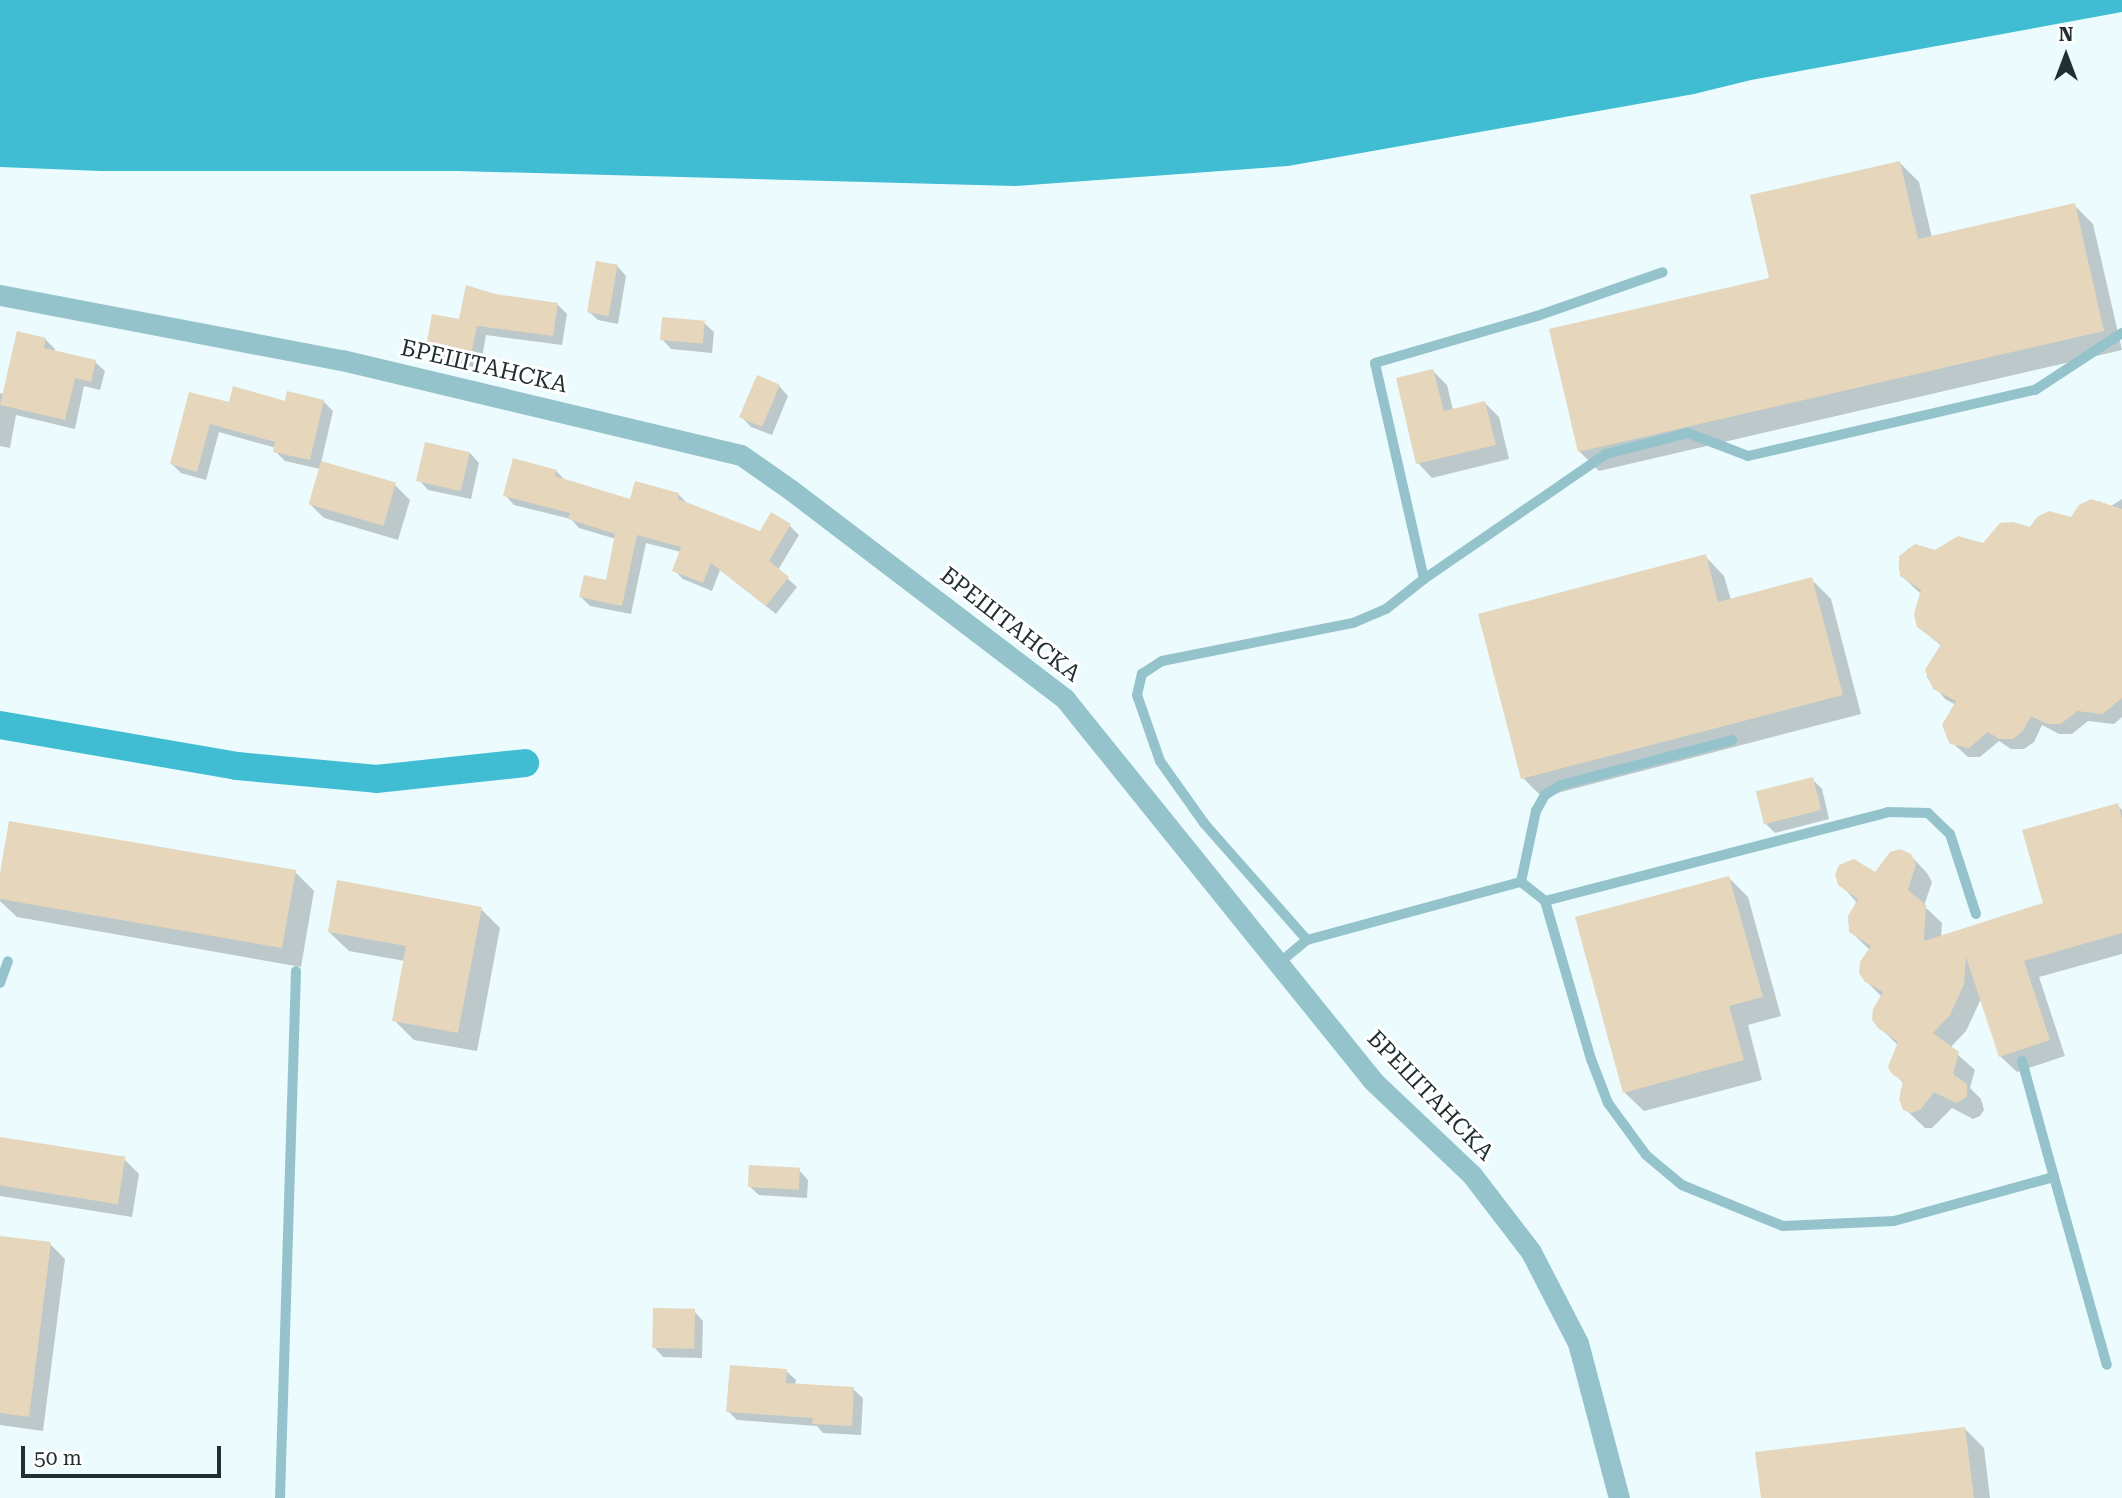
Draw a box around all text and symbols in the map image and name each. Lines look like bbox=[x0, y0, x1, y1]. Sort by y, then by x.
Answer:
north arrow bbox=[2031, 21, 2101, 91]
text: N bbox=[2059, 23, 2073, 46]
street label: БРЕШТАНСКА bbox=[398, 334, 570, 400]
street label: БРЕШТАНСКА bbox=[934, 562, 1086, 688]
street label: БРЕШТАНСКА bbox=[1361, 1025, 1499, 1167]
scale bar bbox=[24, 1432, 224, 1476]
text: 50 m bbox=[34, 1446, 82, 1470]

